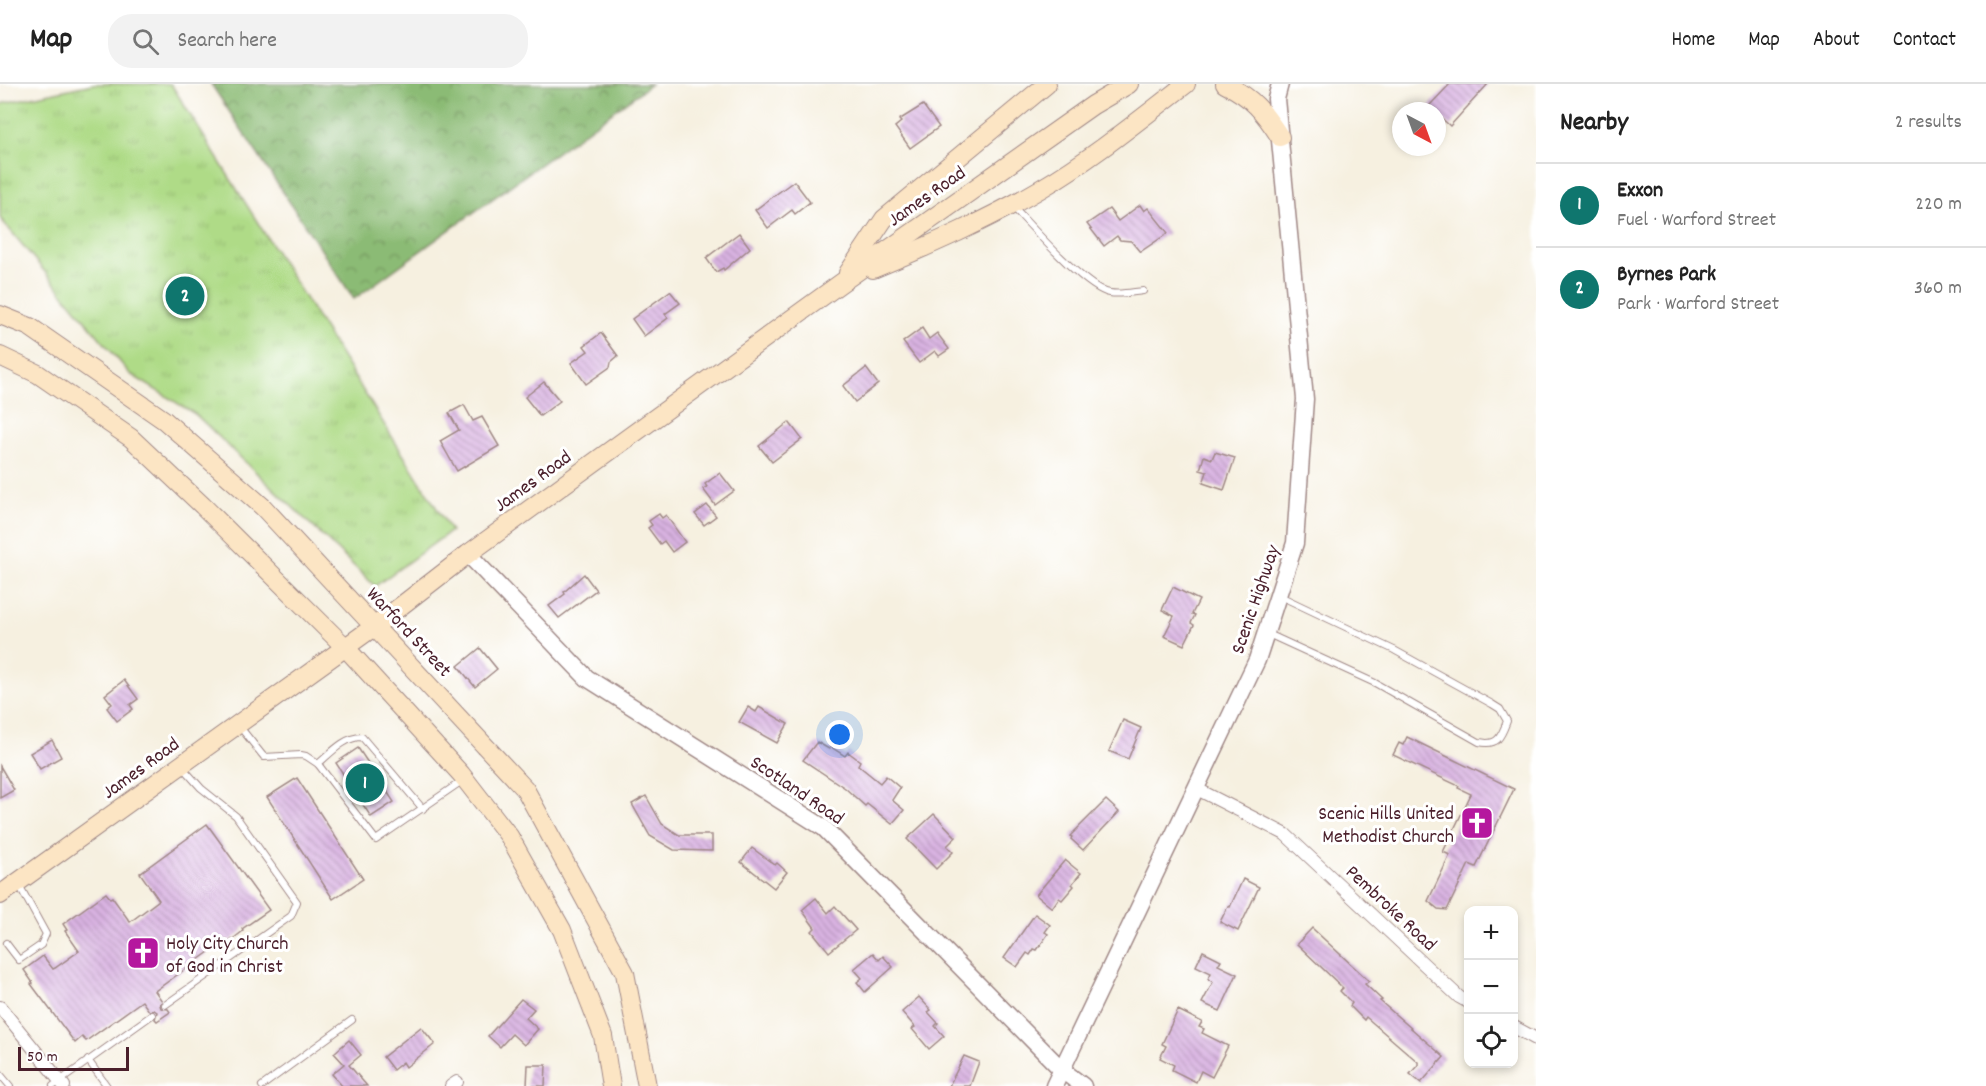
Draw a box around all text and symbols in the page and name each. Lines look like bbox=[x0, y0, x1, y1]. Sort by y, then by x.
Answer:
search box bbox=[108, 14, 528, 68]
text: Map bbox=[30, 21, 72, 61]
icon: search bbox=[129, 25, 162, 58]
text: Search here bbox=[177, 26, 277, 57]
text: Home bbox=[1671, 26, 1715, 56]
text: Map bbox=[1748, 26, 1780, 56]
text: About bbox=[1813, 26, 1860, 56]
text: Contact bbox=[1893, 26, 1956, 56]
north arrow bbox=[1392, 102, 1446, 156]
text: Nearby bbox=[1560, 105, 1628, 142]
text: 2 results bbox=[1895, 109, 1962, 137]
street label: James Road bbox=[883, 160, 972, 235]
text: Exxon bbox=[1617, 176, 1663, 207]
text: 1 bbox=[1577, 191, 1582, 219]
text: 220 m bbox=[1915, 191, 1962, 219]
text: Fuel · Warford Street bbox=[1617, 207, 1776, 235]
text: Byrnes Park bbox=[1617, 260, 1716, 291]
pin: 2 bbox=[166, 274, 204, 318]
text: 2 bbox=[1575, 275, 1584, 303]
text: 360 m bbox=[1914, 275, 1962, 303]
text: Park · Warford Street bbox=[1617, 291, 1779, 319]
street label: James Road bbox=[489, 445, 578, 520]
street label: Scenic Highway bbox=[1225, 541, 1289, 658]
street label: Warford Street bbox=[359, 582, 457, 684]
your location bbox=[825, 720, 854, 749]
street label: James Road bbox=[97, 732, 186, 807]
street label: Scotland Road bbox=[744, 750, 849, 833]
pin: 1 bbox=[346, 760, 385, 806]
place label: Scenic Hills United Methodist Church bbox=[1318, 801, 1454, 852]
church icon: Scenic Hills United Methodist Church bbox=[1459, 805, 1495, 841]
street label: Pembroke Road bbox=[1338, 860, 1442, 959]
map controls bbox=[1464, 906, 1518, 1068]
button: + bbox=[1464, 906, 1518, 960]
place label: Holy City Church of God in Christ bbox=[166, 931, 288, 982]
church icon: Holy City Church of God in Christ bbox=[125, 935, 161, 971]
button: − bbox=[1464, 960, 1518, 1014]
button: locate bbox=[1464, 1014, 1518, 1068]
scale bar bbox=[18, 1044, 129, 1072]
text: 50 m bbox=[27, 1046, 58, 1069]

